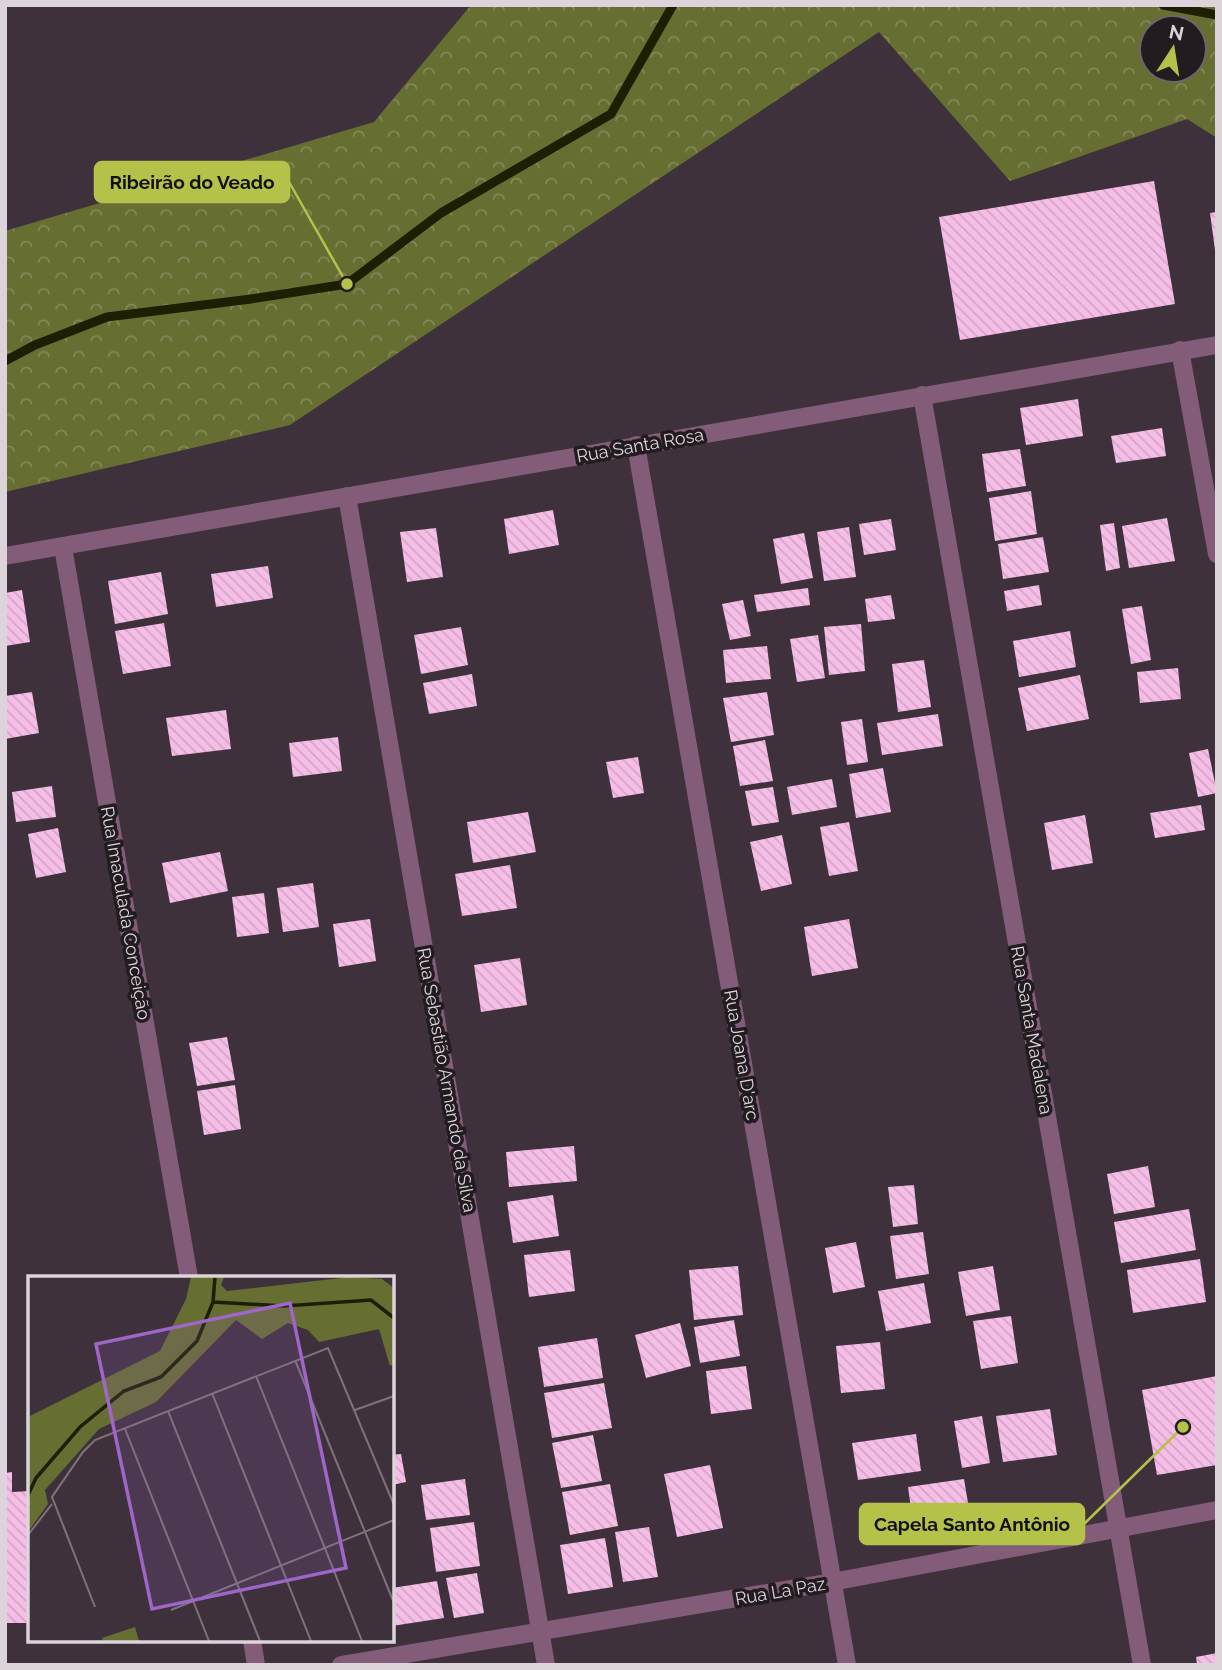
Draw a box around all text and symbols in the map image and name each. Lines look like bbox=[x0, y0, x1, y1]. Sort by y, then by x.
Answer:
north arrow bbox=[1138, 14, 1208, 84]
text: N bbox=[1167, 20, 1186, 45]
callout: Ribeirão do Veado bbox=[95, 162, 289, 202]
text: Ribeirão do Veado bbox=[109, 171, 275, 193]
street label: Rua Santa Rosa bbox=[575, 423, 705, 467]
street label: Rua Imaculada Conceição bbox=[97, 805, 155, 1022]
street label: Rua Santa Madalena bbox=[1007, 944, 1057, 1116]
street label: Rua Sebastião Armando da Silva bbox=[413, 946, 481, 1214]
street label: Rua Joana D'arc bbox=[720, 988, 764, 1122]
inset map bbox=[28, 1276, 394, 1642]
callout: Capela Santo Antônio bbox=[860, 1504, 1084, 1544]
text: Capela Santo Antônio bbox=[874, 1513, 1070, 1535]
street label: Rua La Paz bbox=[733, 1573, 827, 1609]

